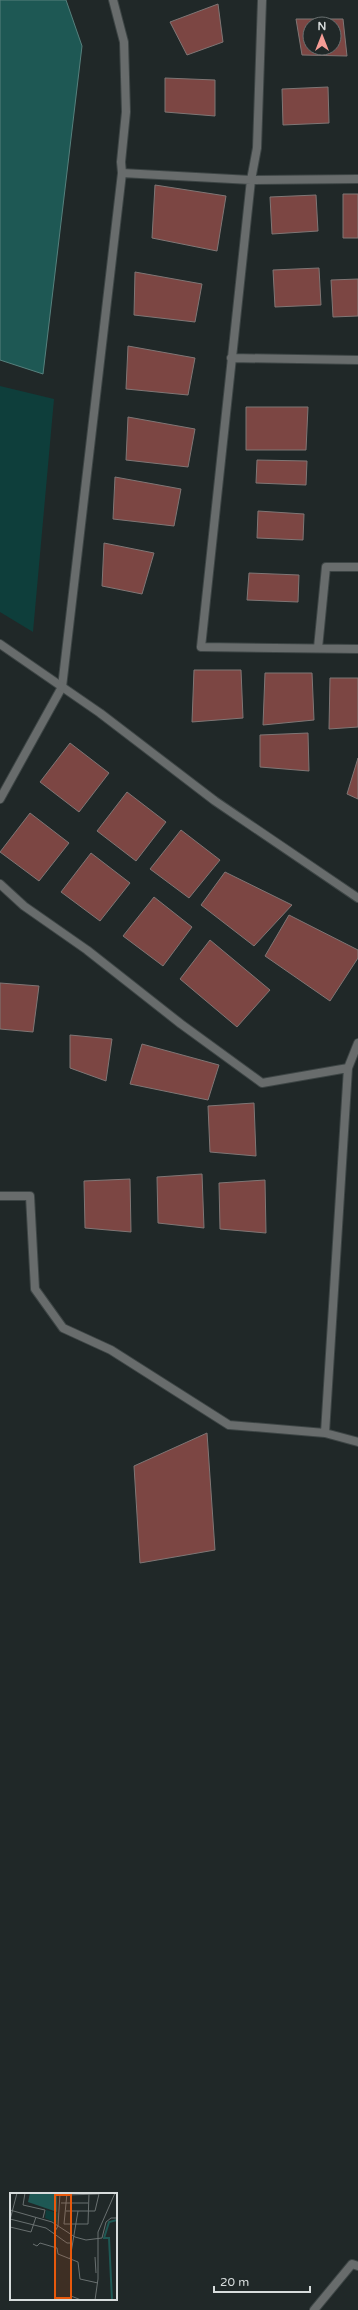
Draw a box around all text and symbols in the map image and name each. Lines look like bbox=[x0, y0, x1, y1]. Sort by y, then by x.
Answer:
north arrow bbox=[302, 16, 342, 56]
text: N bbox=[318, 20, 326, 33]
inset map bbox=[10, 2193, 117, 2300]
scale bar bbox=[214, 2268, 310, 2294]
text: 20 m bbox=[220, 2275, 249, 2289]

